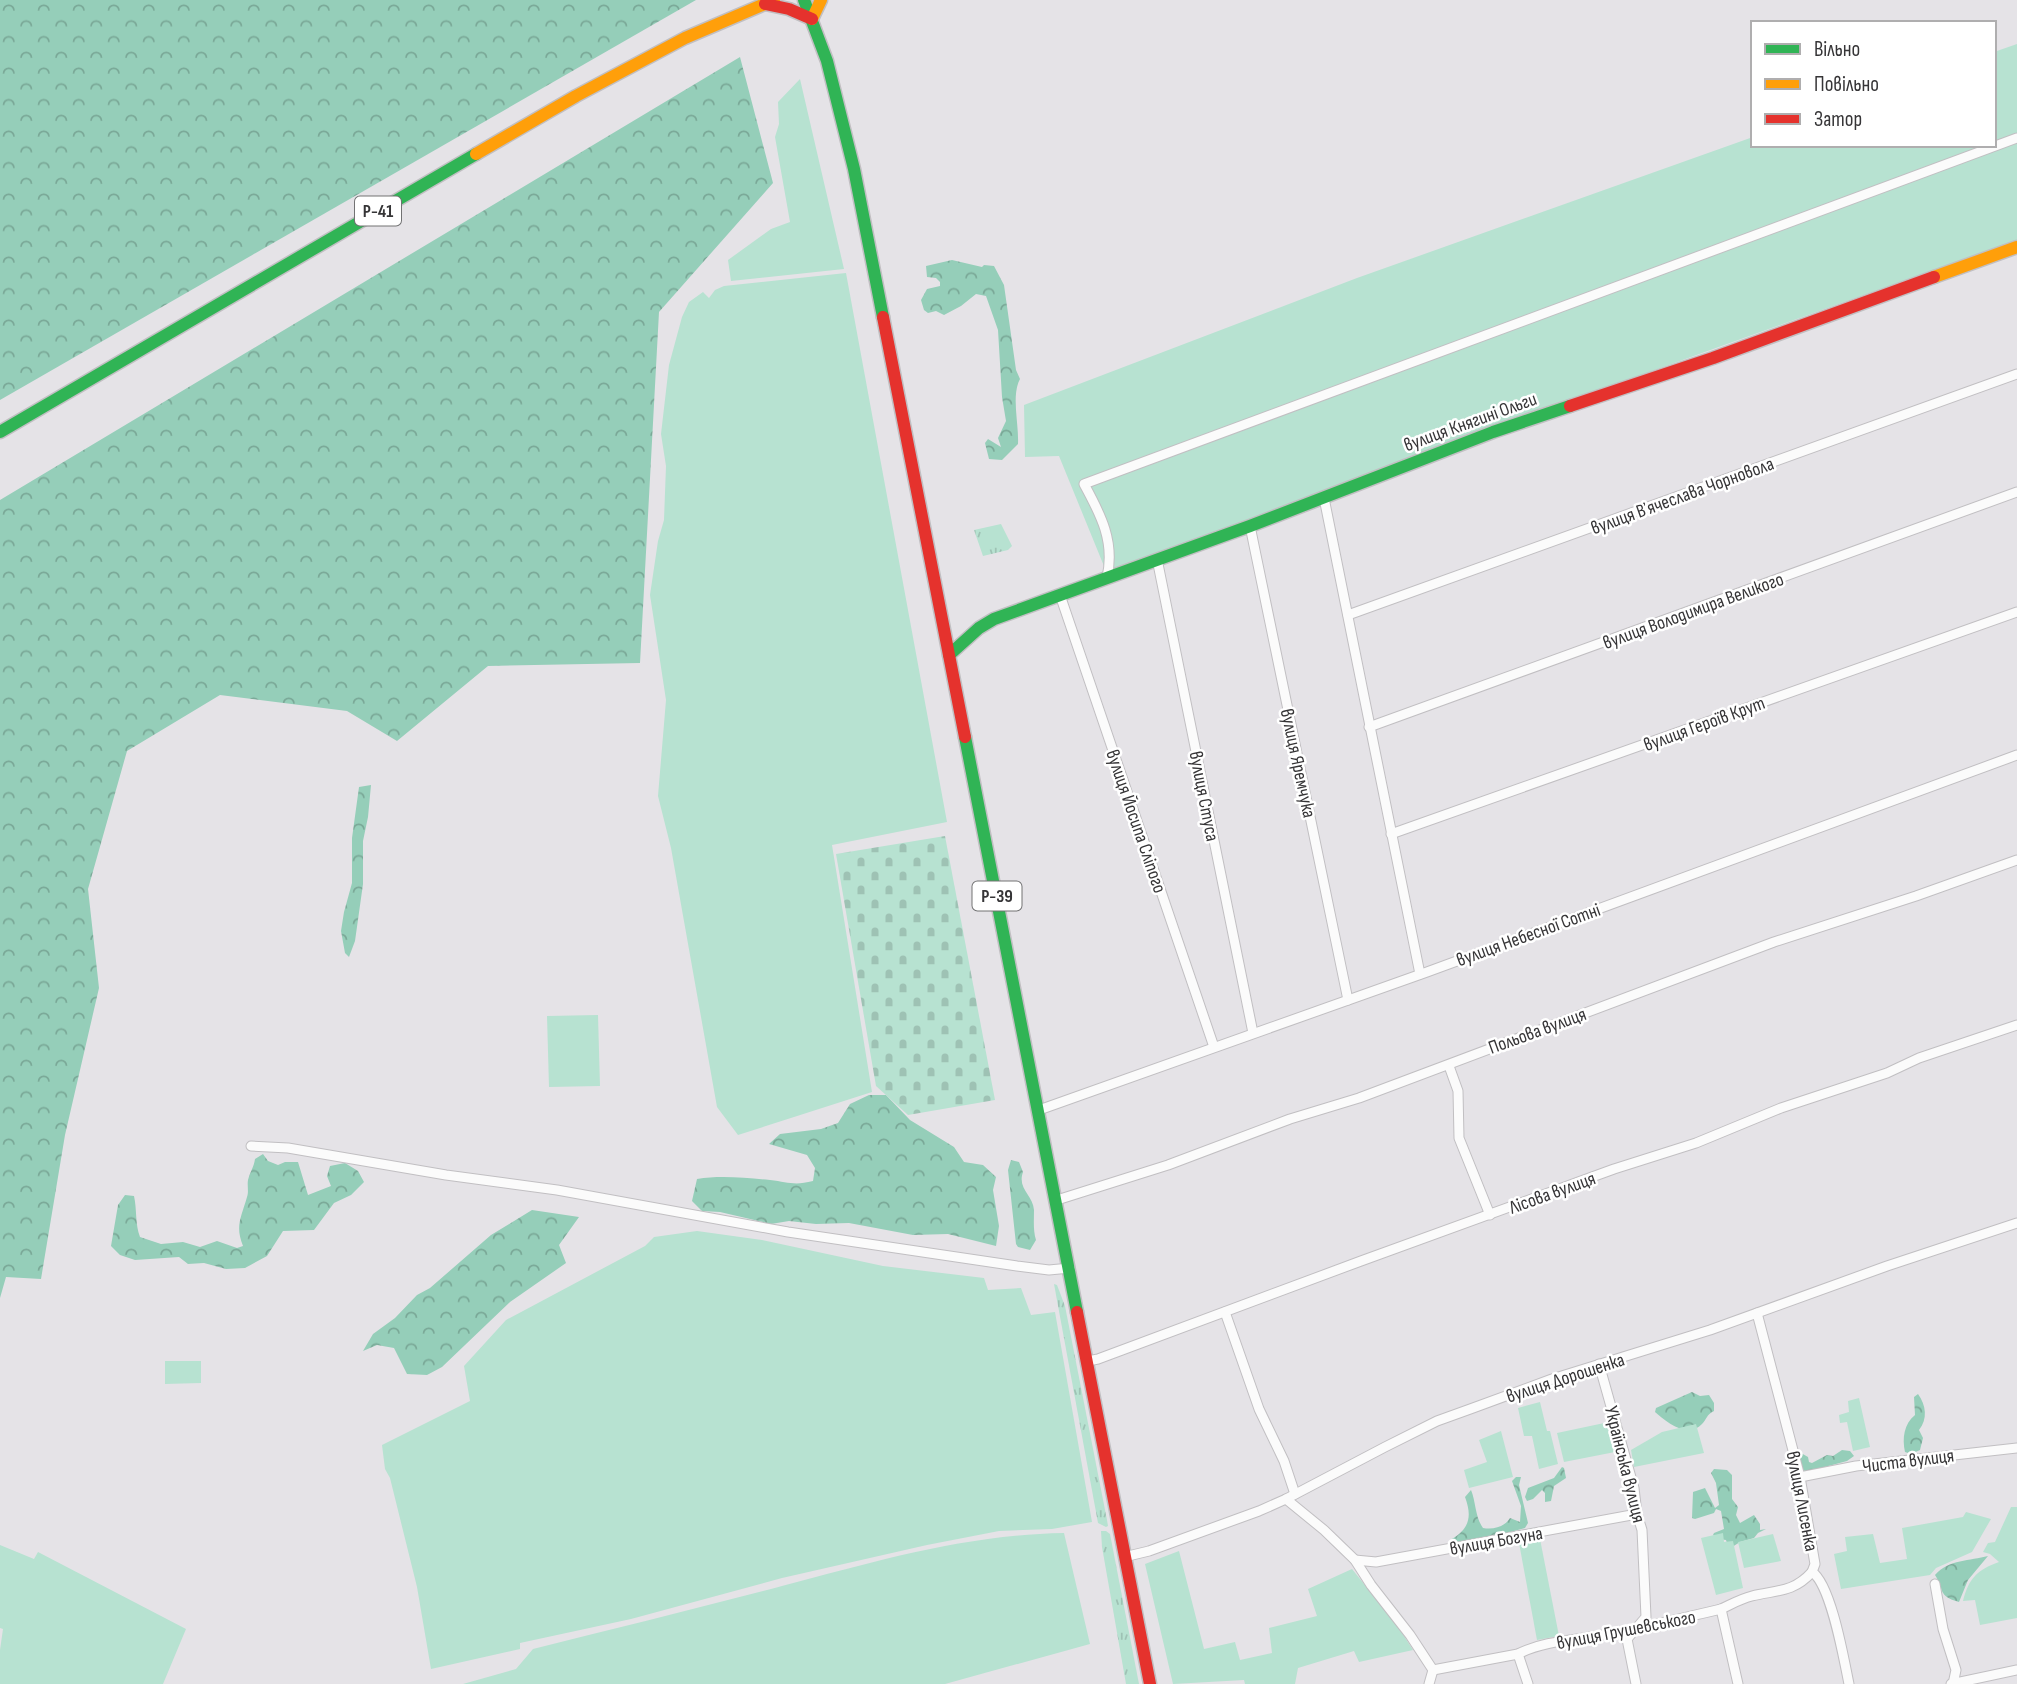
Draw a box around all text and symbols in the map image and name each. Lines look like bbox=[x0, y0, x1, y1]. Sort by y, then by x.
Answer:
legend bbox=[1751, 21, 1996, 147]
text: Вільно bbox=[1814, 37, 1860, 62]
text: Повільно bbox=[1814, 72, 1879, 97]
text: Затор bbox=[1814, 107, 1862, 132]
road number: Р-41 bbox=[355, 196, 401, 226]
street label: вулиця Княгині Ольги bbox=[1401, 388, 1540, 457]
street label: вулиця Вʼячеслава Чорновола bbox=[1588, 453, 1777, 540]
street label: вулиця Володимира Великого bbox=[1600, 568, 1787, 655]
street label: вулиця Героїв Крут bbox=[1641, 692, 1768, 757]
street label: вулиця Яремчука bbox=[1275, 707, 1320, 820]
street label: вулиця Йосипа Сліпого bbox=[1100, 747, 1171, 896]
street label: вулиця Стуса bbox=[1184, 749, 1224, 843]
road number: Р-39 bbox=[972, 882, 1021, 911]
street label: вулиця Небесної Сотні bbox=[1453, 899, 1604, 972]
street label: Польова вулиця bbox=[1485, 1003, 1590, 1060]
street label: Лісова вулиця bbox=[1505, 1167, 1599, 1220]
street label: вулиця Дорошенка bbox=[1503, 1348, 1627, 1408]
street label: Українська вулиця bbox=[1599, 1404, 1650, 1525]
street label: Чиста вулиця bbox=[1861, 1444, 1955, 1479]
street label: вулиця Лисенка bbox=[1781, 1449, 1823, 1553]
street label: вулиця Богуна bbox=[1448, 1522, 1545, 1561]
street label: вулиця Грушевського bbox=[1555, 1606, 1698, 1655]

